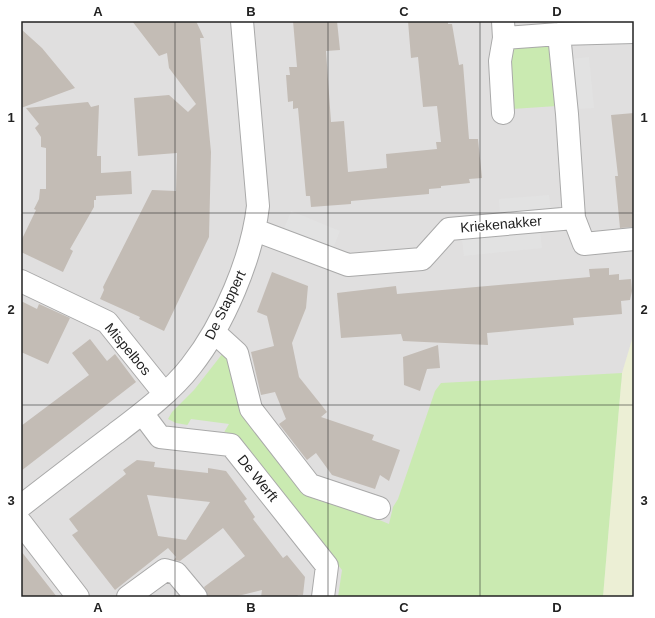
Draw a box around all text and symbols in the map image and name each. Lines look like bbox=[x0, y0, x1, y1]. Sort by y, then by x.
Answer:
text: A bbox=[93, 4, 103, 19]
text: B bbox=[246, 4, 256, 19]
text: C bbox=[399, 4, 409, 19]
text: D bbox=[552, 4, 562, 19]
text: 1 bbox=[7, 110, 15, 125]
text: 1 bbox=[640, 110, 648, 125]
street label: Kriekenakker bbox=[460, 212, 543, 236]
street label: De Stappert bbox=[201, 268, 249, 342]
text: 2 bbox=[7, 302, 15, 317]
text: 2 bbox=[640, 302, 648, 317]
street label: Mispelbos bbox=[102, 320, 154, 378]
street label: De Werft bbox=[234, 452, 282, 504]
text: 3 bbox=[7, 493, 15, 508]
text: 3 bbox=[640, 493, 648, 508]
text: A bbox=[93, 600, 103, 615]
text: B bbox=[246, 600, 256, 615]
text: C bbox=[399, 600, 409, 615]
text: D bbox=[552, 600, 562, 615]

